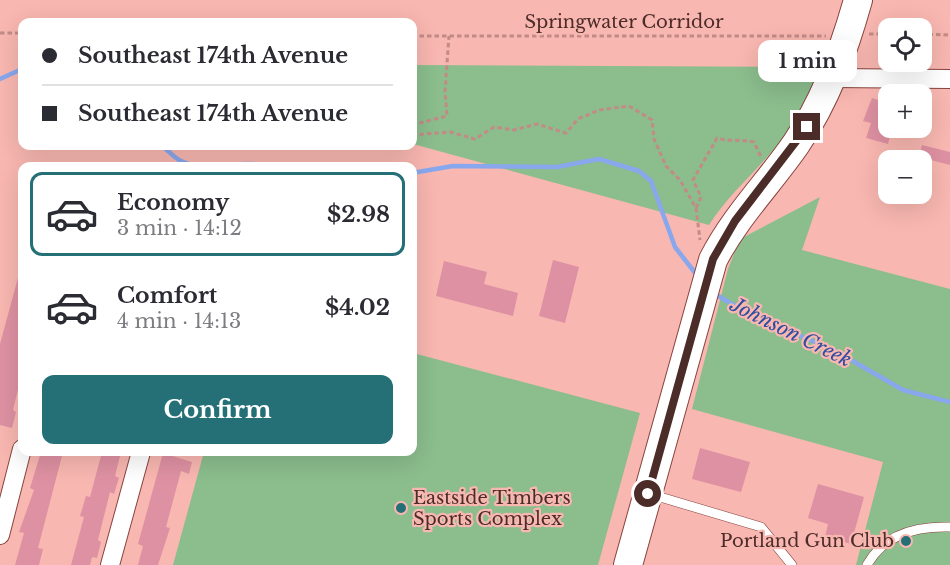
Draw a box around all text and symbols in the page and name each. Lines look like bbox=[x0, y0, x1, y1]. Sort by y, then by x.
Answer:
street label: Springwater Corridor bbox=[524, 11, 724, 33]
map controls bbox=[878, 18, 932, 204]
button: locate bbox=[878, 18, 932, 72]
callout: 1 min bbox=[758, 40, 856, 82]
text: Southeast 174th Avenue bbox=[78, 42, 348, 69]
text: 1 min bbox=[779, 49, 836, 73]
button: + bbox=[878, 84, 932, 138]
text: Southeast 174th Avenue bbox=[78, 100, 348, 127]
route end bbox=[793, 113, 820, 140]
button: − bbox=[878, 150, 932, 204]
icon: car bbox=[45, 187, 99, 241]
text: Economy bbox=[117, 189, 229, 216]
text: $2.98 bbox=[327, 201, 390, 228]
text: 3 min · 14:12 bbox=[117, 216, 242, 240]
icon: car bbox=[45, 280, 99, 334]
text: Comfort bbox=[117, 282, 217, 309]
water label: Johnson Creek bbox=[726, 292, 856, 372]
text: $4.02 bbox=[325, 294, 390, 321]
text: 4 min · 14:13 bbox=[117, 309, 241, 333]
button: Confirm bbox=[42, 375, 393, 444]
route start bbox=[634, 480, 661, 507]
place label: Eastside Timbers Sports Complex bbox=[413, 487, 571, 530]
marker: Eastside Timbers Sports Complex bbox=[394, 501, 408, 515]
place label: Portland Gun Club bbox=[720, 530, 894, 552]
marker: Portland Gun Club bbox=[899, 534, 913, 548]

